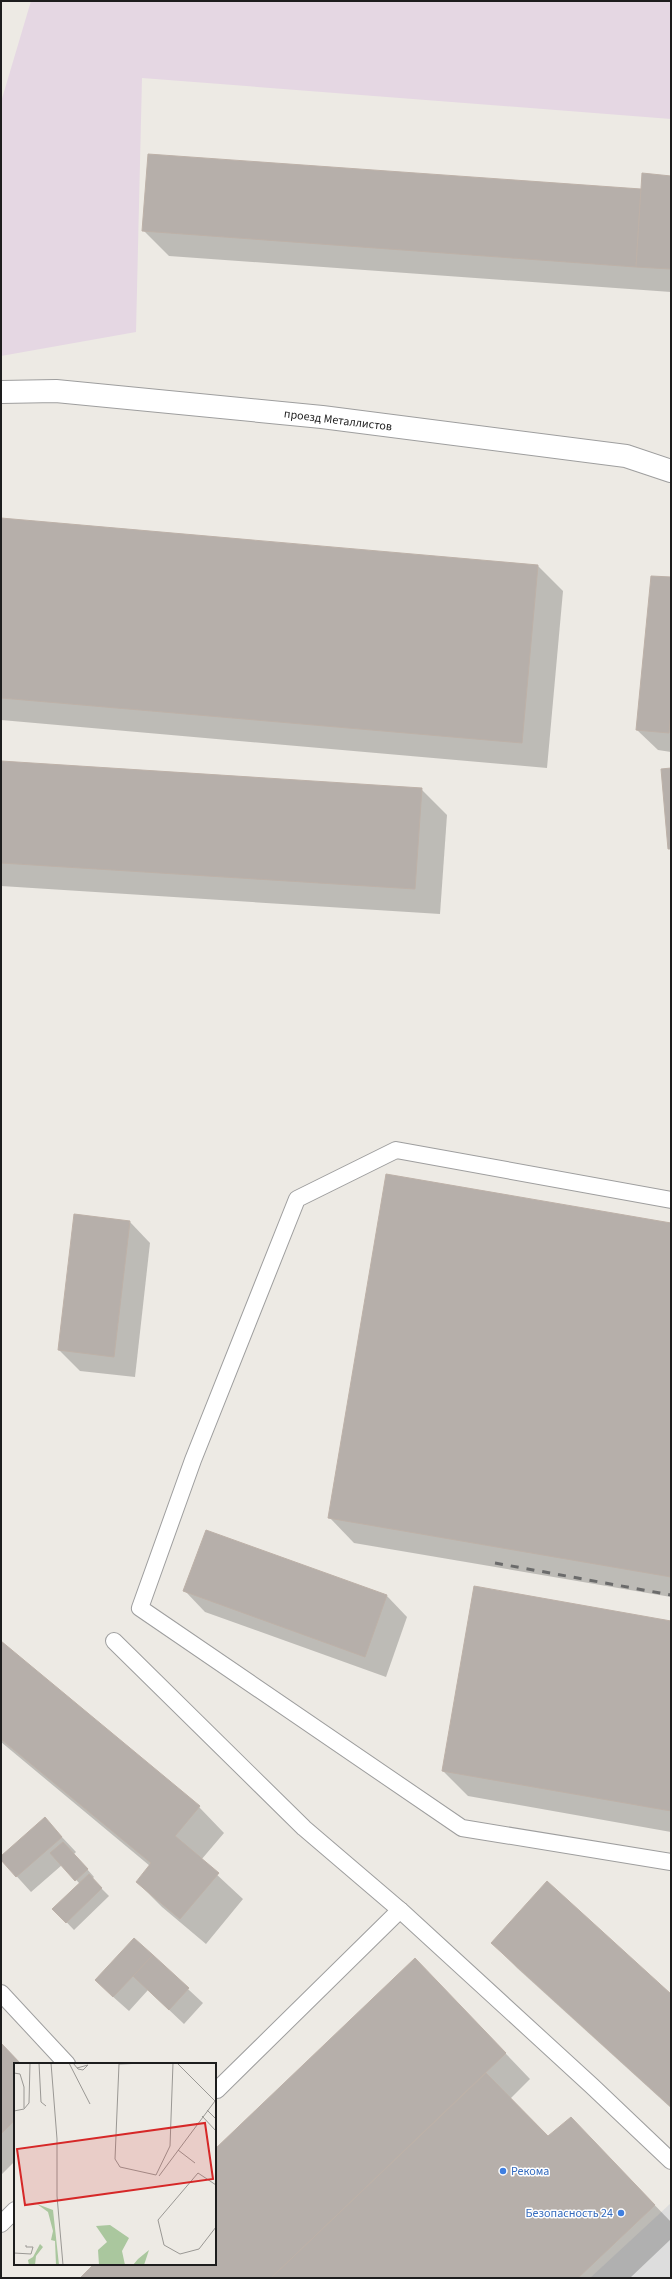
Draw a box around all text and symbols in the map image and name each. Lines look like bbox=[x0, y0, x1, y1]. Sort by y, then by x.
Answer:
street label: проезд Металлистов bbox=[283, 405, 393, 436]
inset map bbox=[14, 2063, 216, 2265]
place label: Рекома bbox=[511, 2163, 549, 2180]
marker: Рекома bbox=[498, 2166, 508, 2176]
place label: Безопасность 24 bbox=[526, 2205, 613, 2222]
marker: Безопасность 24 bbox=[616, 2208, 626, 2218]

